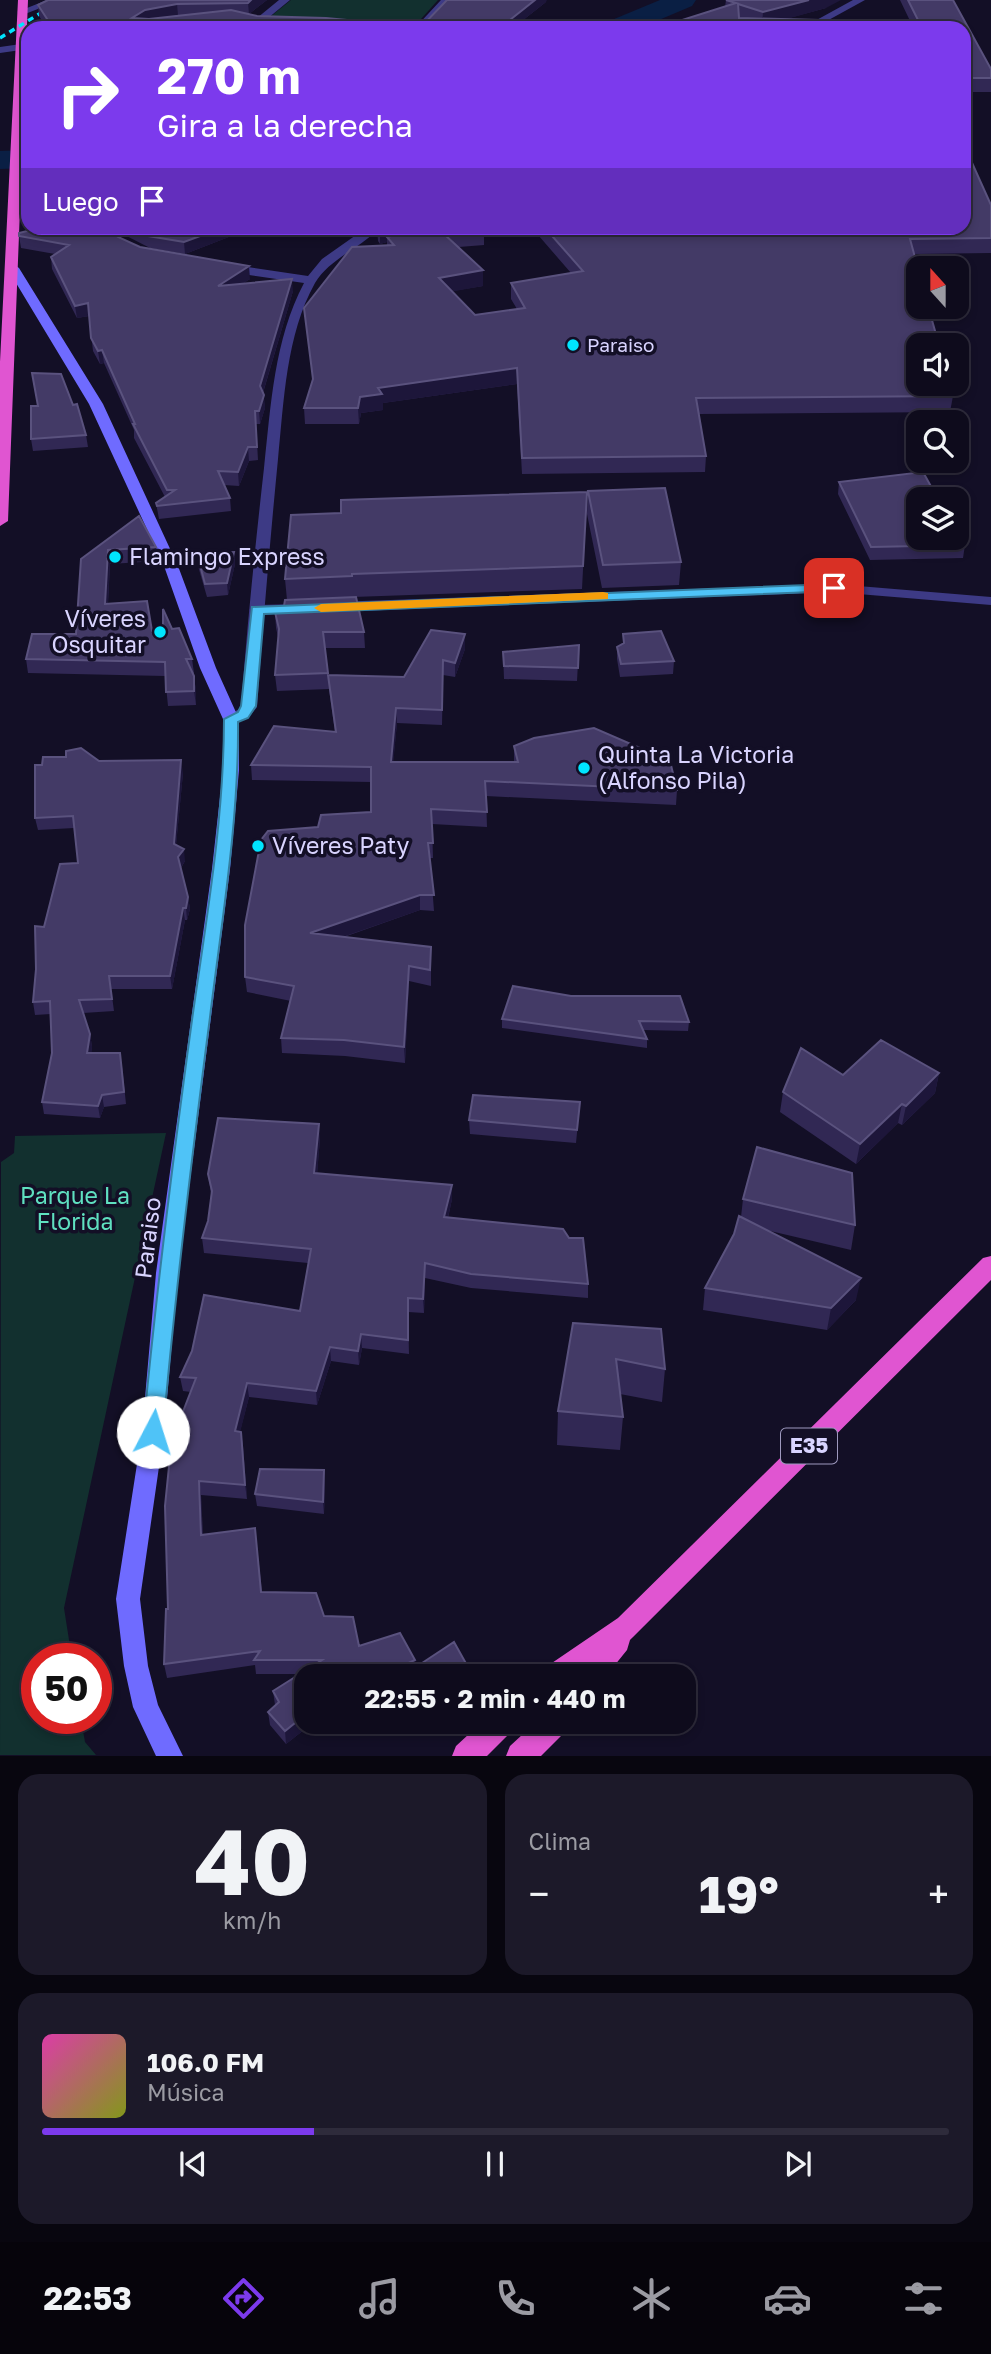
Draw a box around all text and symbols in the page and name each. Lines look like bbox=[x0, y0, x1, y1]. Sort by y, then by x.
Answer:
text: 270 m bbox=[157, 46, 301, 105]
icon: right bbox=[42, 49, 133, 140]
text: Gira a la derecha bbox=[157, 106, 413, 144]
icon: arrive bbox=[133, 182, 171, 220]
text: Luego bbox=[42, 186, 119, 217]
north arrow bbox=[906, 256, 970, 318]
map controls bbox=[906, 256, 969, 550]
place label: Paraiso bbox=[587, 333, 655, 356]
button: sound bbox=[906, 333, 969, 396]
marker: Paraiso bbox=[565, 337, 581, 353]
button: search bbox=[906, 410, 969, 473]
button: layers bbox=[906, 487, 969, 550]
place label: Flamingo Express bbox=[129, 542, 325, 570]
marker: Flamingo Express bbox=[107, 549, 123, 565]
pin bbox=[804, 558, 864, 618]
icon: arrive bbox=[815, 569, 853, 607]
place label: Víveres Osquitar bbox=[51, 604, 146, 658]
marker: Víveres Osquitar bbox=[152, 624, 168, 640]
place label: Quinta La Victoria (Alfonso Pila) bbox=[598, 740, 794, 794]
marker: Quinta La Victoria (Alfonso Pila) bbox=[576, 760, 592, 776]
place label: Víveres Paty bbox=[272, 831, 410, 859]
marker: Víveres Paty bbox=[250, 838, 266, 854]
park label: Parque La Florida bbox=[20, 1181, 130, 1235]
street label: Paraiso bbox=[128, 1196, 166, 1280]
position arrow bbox=[116, 1395, 190, 1469]
road number: E35 bbox=[781, 1428, 837, 1464]
speed limit sign: 50 bbox=[21, 1643, 112, 1734]
text: 22:55 · 2 min · 440 m bbox=[364, 1683, 626, 1714]
text: 40 bbox=[194, 1806, 310, 1915]
text: Clima bbox=[529, 1827, 591, 1855]
text: 19° bbox=[699, 1862, 779, 1924]
text: − bbox=[529, 1871, 549, 1916]
text: + bbox=[928, 1871, 949, 1916]
text: km/h bbox=[223, 1906, 282, 1934]
text: 106.0 FM bbox=[147, 2047, 264, 2078]
text: Música bbox=[147, 2078, 225, 2106]
icon: previous bbox=[174, 2145, 212, 2183]
icon: pause bbox=[476, 2145, 514, 2183]
icon: next bbox=[779, 2145, 817, 2183]
icon: directions bbox=[219, 2274, 268, 2323]
icon: music bbox=[355, 2274, 404, 2323]
icon: phone bbox=[491, 2274, 540, 2323]
icon: climate bbox=[627, 2274, 676, 2323]
icon: car bbox=[763, 2274, 812, 2323]
icon: filters bbox=[899, 2274, 948, 2323]
text: 22:53 bbox=[43, 2279, 132, 2317]

